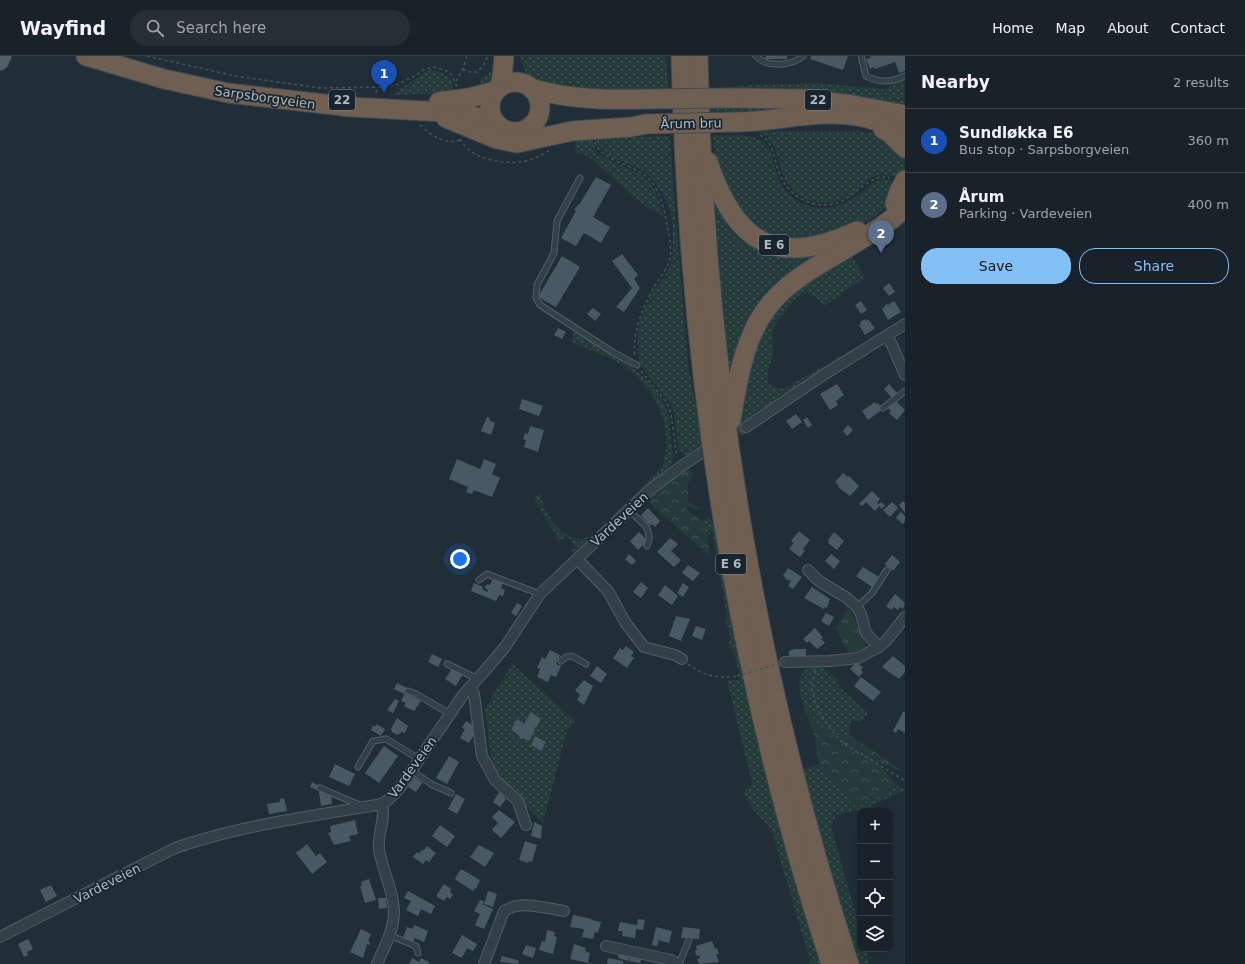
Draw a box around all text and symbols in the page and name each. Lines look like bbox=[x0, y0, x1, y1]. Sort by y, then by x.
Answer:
search box bbox=[130, 10, 410, 46]
text: Wayfind bbox=[20, 17, 106, 39]
icon: search bbox=[144, 17, 166, 39]
text: Search here bbox=[176, 19, 266, 37]
text: Home bbox=[992, 20, 1034, 36]
text: Map bbox=[1056, 20, 1085, 36]
text: About bbox=[1107, 20, 1149, 36]
text: Contact bbox=[1171, 20, 1225, 36]
pin: 1 bbox=[371, 60, 397, 93]
text: Nearby bbox=[921, 72, 990, 92]
text: 2 results bbox=[1173, 75, 1229, 90]
street label: Sarpsborgveien bbox=[214, 83, 316, 112]
road number: 22 bbox=[329, 90, 355, 110]
road number: 22 bbox=[805, 90, 831, 110]
street label: Årum bru bbox=[660, 115, 722, 132]
text: Sundløkka E6 bbox=[959, 124, 1073, 142]
text: 1 bbox=[929, 133, 939, 148]
text: 360 m bbox=[1187, 133, 1229, 148]
text: Bus stop · Sarpsborgveien bbox=[959, 142, 1129, 157]
text: Årum bbox=[959, 188, 1004, 206]
text: 2 bbox=[929, 197, 939, 212]
text: 400 m bbox=[1187, 197, 1229, 212]
text: Parking · Vardeveien bbox=[959, 206, 1092, 221]
pin: 2 bbox=[868, 220, 894, 253]
road number: E 6 bbox=[759, 235, 789, 255]
button: Save bbox=[921, 248, 1071, 284]
button: Share bbox=[1079, 248, 1229, 284]
street label: Vardeveien bbox=[588, 489, 651, 550]
your location bbox=[450, 549, 470, 569]
road number: E 6 bbox=[716, 554, 746, 574]
street label: Vardeveien bbox=[385, 733, 440, 801]
map controls bbox=[857, 808, 893, 952]
button: + bbox=[857, 808, 893, 844]
button: − bbox=[857, 844, 893, 880]
street label: Vardeveien bbox=[71, 860, 143, 907]
button: locate bbox=[857, 880, 893, 916]
button: layers bbox=[857, 916, 893, 952]

